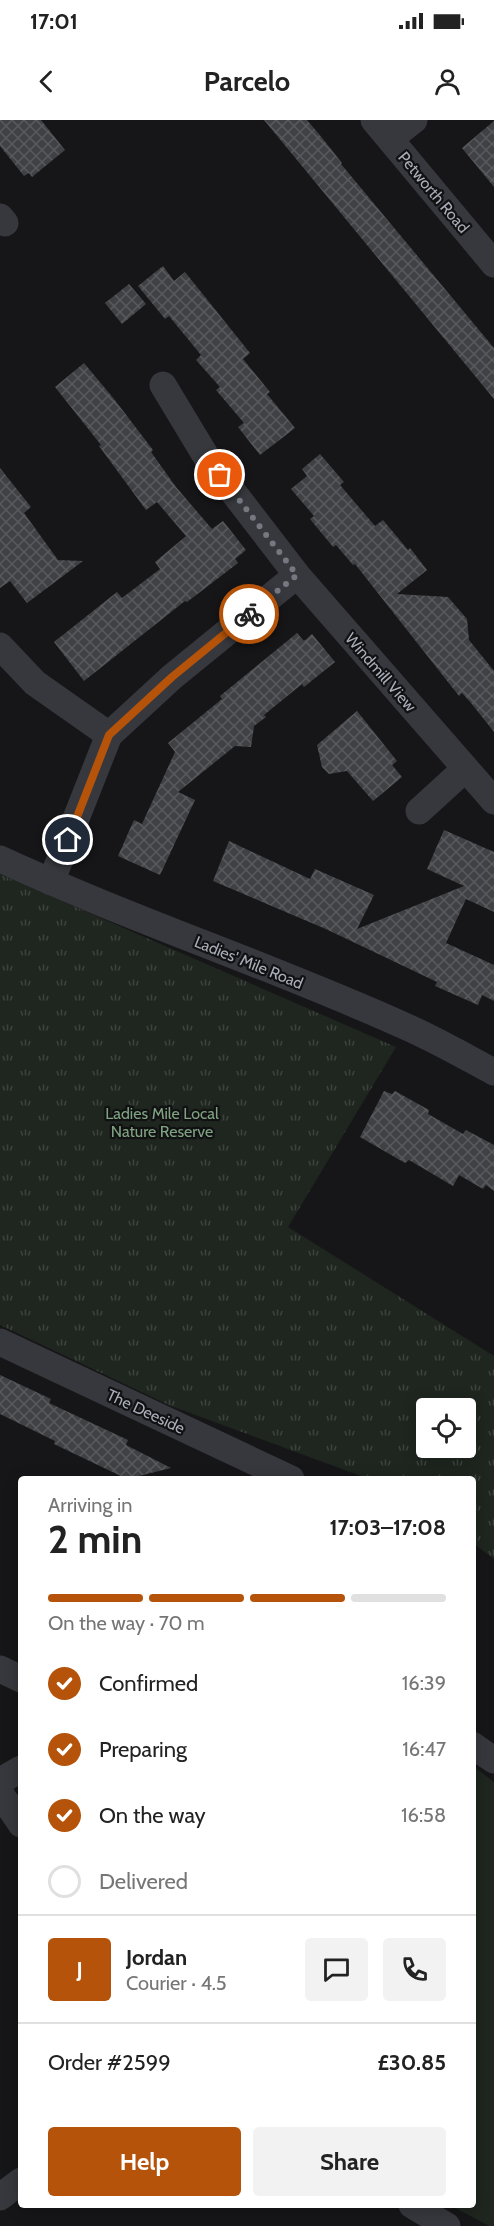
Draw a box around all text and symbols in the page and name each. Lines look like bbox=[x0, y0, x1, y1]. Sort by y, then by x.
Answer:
text: 17:01 bbox=[30, 8, 78, 35]
icon: back bbox=[30, 65, 63, 98]
text: Parcelo bbox=[204, 65, 290, 98]
icon: person bbox=[431, 65, 464, 98]
street label: Petworth Road bbox=[394, 148, 473, 237]
pin bbox=[194, 449, 245, 500]
icon: bag bbox=[203, 458, 236, 491]
courier bbox=[219, 584, 279, 644]
icon: bike bbox=[233, 598, 266, 631]
street label: Windmill View bbox=[341, 629, 420, 716]
pin bbox=[42, 814, 93, 865]
icon: home bbox=[51, 823, 84, 856]
street label: Ladies' Mile Road bbox=[192, 932, 306, 993]
park label: Ladies Mile Local Nature Reserve bbox=[105, 1104, 219, 1141]
street label: The Deeside bbox=[104, 1385, 188, 1438]
map controls bbox=[416, 1398, 476, 1458]
button: locate bbox=[416, 1398, 476, 1458]
text: Arriving in bbox=[48, 1493, 132, 1517]
text: 17:03–17:08 bbox=[329, 1514, 446, 1541]
text: 2 min bbox=[48, 1515, 142, 1563]
text: On the way · 70 m bbox=[48, 1611, 205, 1635]
icon: check bbox=[48, 1667, 81, 1700]
text: Confirmed bbox=[99, 1670, 198, 1697]
text: 16:39 bbox=[402, 1671, 446, 1695]
icon: check bbox=[48, 1733, 81, 1766]
text: Preparing bbox=[99, 1736, 187, 1763]
text: 16:47 bbox=[402, 1737, 446, 1761]
icon: check bbox=[48, 1799, 81, 1832]
text: On the way bbox=[99, 1802, 206, 1829]
text: 16:58 bbox=[401, 1803, 446, 1827]
text: Delivered bbox=[99, 1868, 188, 1895]
button: chat bbox=[305, 1938, 368, 2001]
button: phone bbox=[383, 1938, 446, 2001]
text: Jordan bbox=[126, 1944, 187, 1971]
text: J bbox=[76, 1956, 83, 1983]
text: Courier · 4.5 bbox=[126, 1971, 227, 1995]
text: Order #2599 bbox=[48, 2049, 171, 2076]
text: £30.85 bbox=[377, 2049, 446, 2076]
button: Help bbox=[48, 2127, 241, 2196]
button: Share bbox=[253, 2127, 446, 2196]

